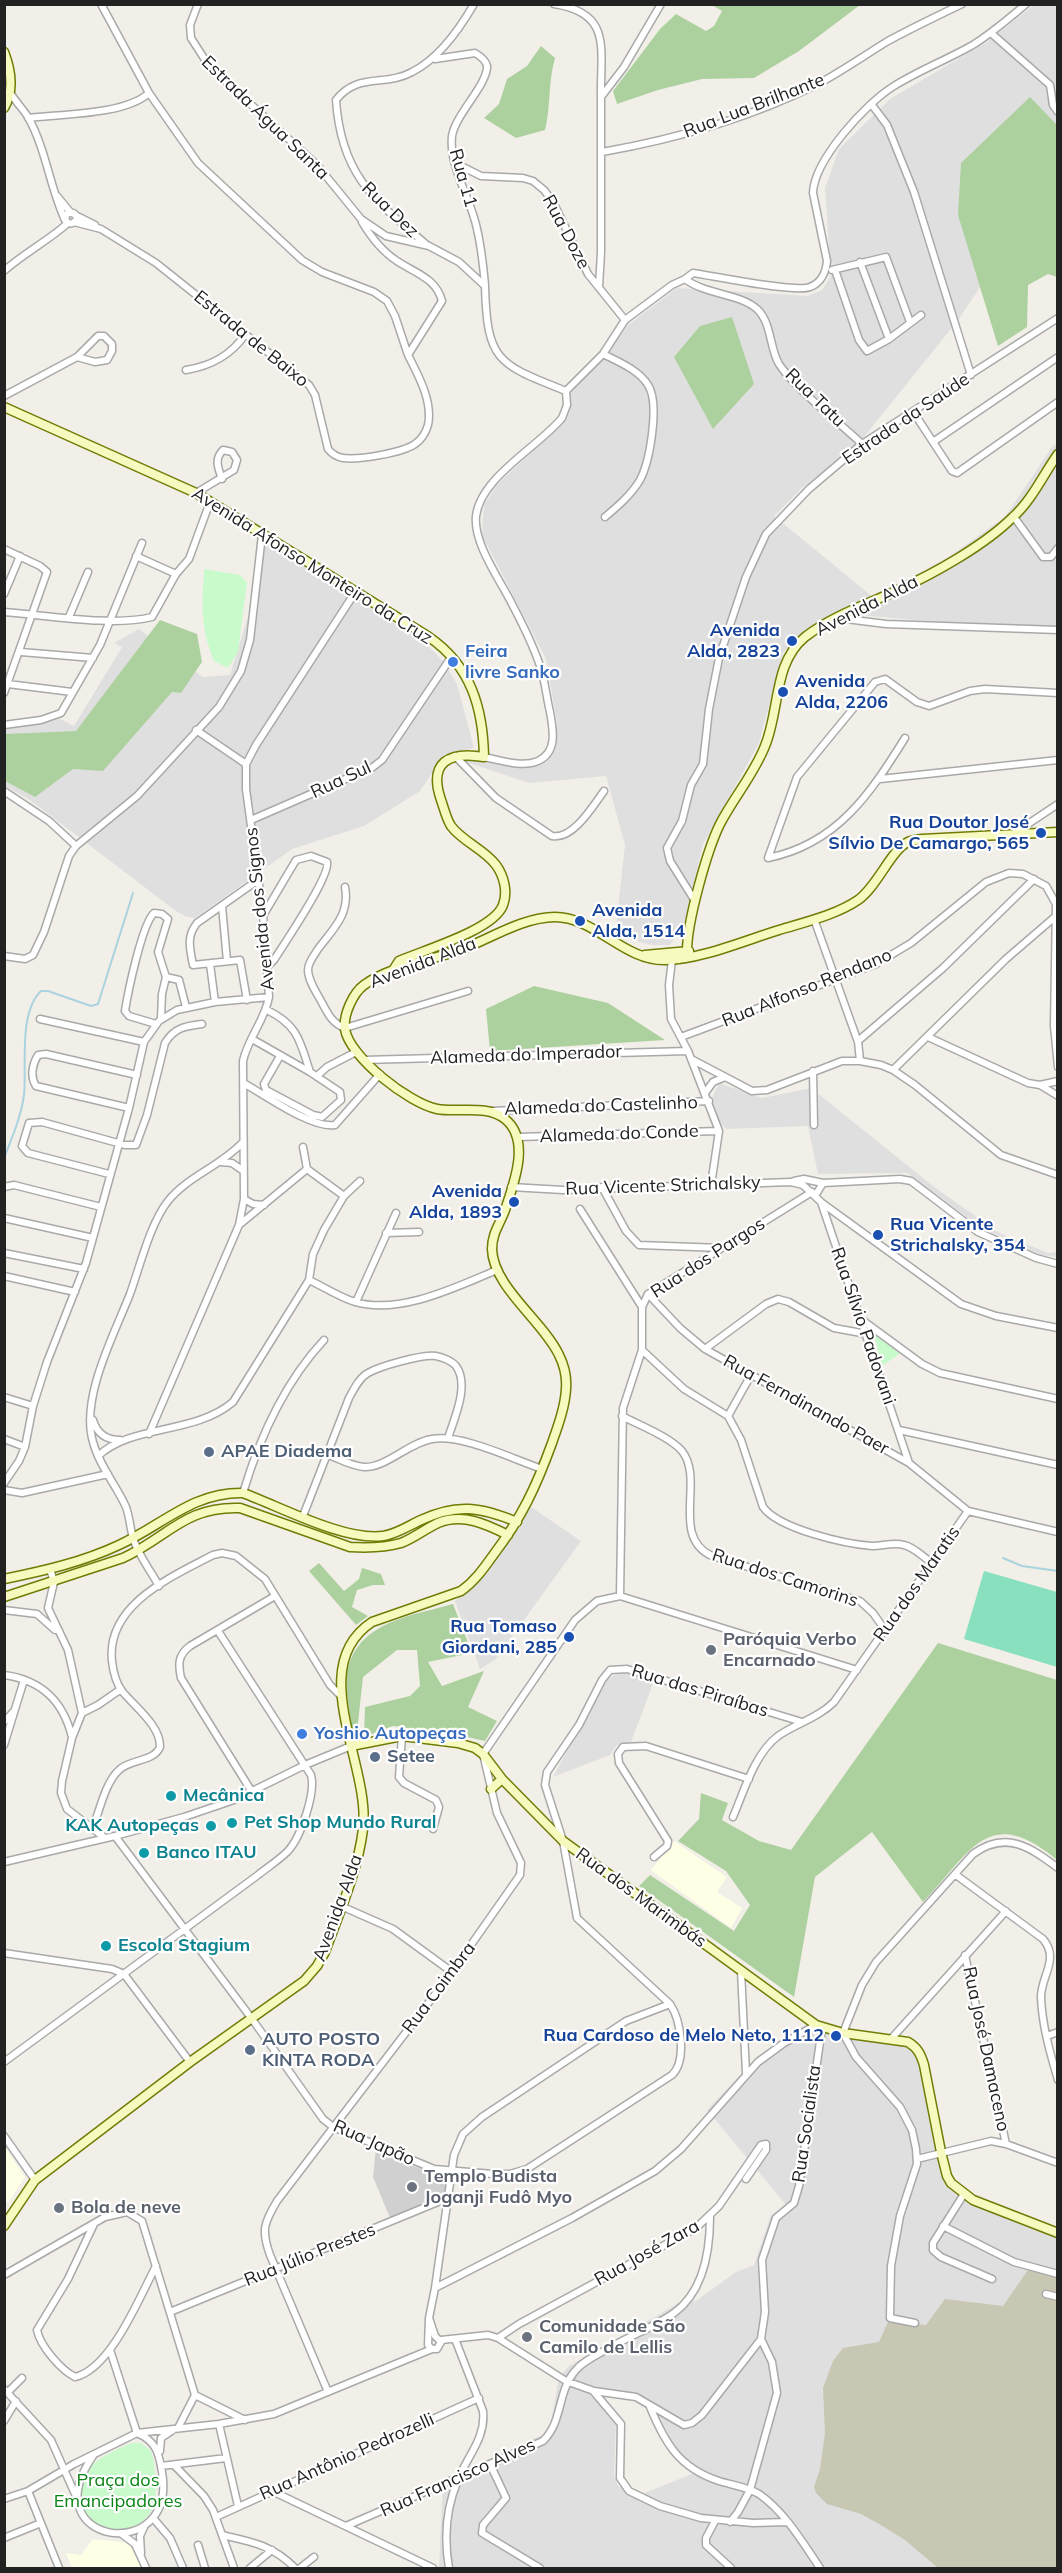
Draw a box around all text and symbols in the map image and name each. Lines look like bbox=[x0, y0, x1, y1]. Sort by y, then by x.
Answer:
street label: Estrada Água Santa bbox=[197, 52, 333, 184]
street label: Rua Lua Brilhante bbox=[681, 69, 827, 143]
street label: Rua 11 bbox=[444, 146, 482, 210]
street label: Rua Dez bbox=[357, 178, 423, 242]
street label: Rua Doze bbox=[537, 191, 595, 273]
street label: Estrada de Baixo bbox=[189, 286, 313, 392]
street label: Rua Tatu bbox=[780, 364, 850, 432]
street label: Estrada da Saúde bbox=[838, 369, 974, 469]
street label: Avenida Afonso Monteiro da Cruz bbox=[188, 483, 436, 649]
street label: Avenida Alda bbox=[812, 571, 922, 641]
place label: Avenida Alda, 2823 bbox=[687, 620, 780, 662]
marker: Avenida Alda, 2823 bbox=[785, 634, 799, 648]
place label: Feira livre Sanko bbox=[465, 641, 560, 684]
marker: Feira livre Sanko bbox=[446, 655, 460, 669]
place label: Avenida Alda, 2206 bbox=[795, 671, 888, 714]
marker: Avenida Alda, 2206 bbox=[776, 685, 790, 699]
street label: Rua Sul bbox=[307, 757, 375, 803]
place label: Rua Doutor José Sílvio De Camargo, 565 bbox=[828, 812, 1029, 854]
street label: Avenida dos Signos bbox=[241, 826, 279, 992]
marker: Rua Doutor José Sílvio De Camargo, 565 bbox=[1034, 826, 1048, 840]
place label: Avenida Alda, 1514 bbox=[592, 900, 685, 942]
marker: Avenida Alda, 1514 bbox=[573, 914, 587, 928]
street label: Avenida Alda bbox=[367, 933, 479, 993]
street label: Rua Alfonso Rendano bbox=[719, 944, 895, 1032]
street label: Alameda do Imperador bbox=[430, 1041, 622, 1069]
street label: Alameda do Castelinho bbox=[504, 1092, 698, 1120]
street label: Alameda do Conde bbox=[539, 1120, 699, 1148]
street label: Rua Vicente Strichalsky bbox=[565, 1172, 761, 1200]
place label: Avenida Alda, 1893 bbox=[409, 1181, 502, 1224]
marker: Avenida Alda, 1893 bbox=[507, 1195, 521, 1209]
street label: Rua dos Pargos bbox=[647, 1213, 769, 1303]
place label: Rua Vicente Strichalsky, 354 bbox=[890, 1214, 1025, 1256]
marker: Rua Vicente Strichalsky, 354 bbox=[871, 1228, 885, 1242]
street label: Rua Sílvio Padovani bbox=[826, 1244, 900, 1408]
street label: Rua Ferndinando Paer bbox=[719, 1350, 893, 1460]
place label: APAE Diadema bbox=[221, 1441, 352, 1463]
marker: APAE Diadema bbox=[202, 1445, 216, 1459]
street label: Rua dos Maratis bbox=[869, 1522, 965, 1646]
street label: Rua dos Camorins bbox=[709, 1544, 861, 1612]
place label: Rua Tomaso Giordani, 285 bbox=[442, 1616, 557, 1658]
place label: Paróquia Verbo Encarnado bbox=[723, 1629, 857, 1672]
marker: Rua Tomaso Giordani, 285 bbox=[562, 1630, 576, 1644]
marker: Paróquia Verbo Encarnado bbox=[704, 1643, 718, 1657]
street label: Rua das Piraíbas bbox=[629, 1660, 771, 1722]
place label: Yoshio Autopeças bbox=[314, 1723, 466, 1745]
marker: Yoshio Autopeças bbox=[295, 1727, 309, 1741]
place label: Setee bbox=[387, 1746, 435, 1768]
marker: Setee bbox=[368, 1750, 382, 1764]
place label: Mecânica bbox=[183, 1785, 264, 1807]
marker: Mecânica bbox=[164, 1789, 178, 1803]
place label: Pet Shop Mundo Rural bbox=[244, 1812, 437, 1834]
place label: KAK Autopeças bbox=[65, 1815, 199, 1837]
marker: Pet Shop Mundo Rural bbox=[225, 1816, 239, 1830]
marker: KAK Autopeças bbox=[204, 1819, 218, 1833]
place label: Banco ITAU bbox=[156, 1842, 256, 1864]
street label: Rua dos Marimbás bbox=[571, 1843, 711, 1953]
marker: Banco ITAU bbox=[137, 1846, 151, 1860]
street label: Avenida Alda bbox=[309, 1852, 367, 1964]
place label: Escola Stagium bbox=[118, 1935, 250, 1957]
street label: Rua Coimbra bbox=[398, 1938, 480, 2038]
marker: Escola Stagium bbox=[99, 1939, 113, 1953]
street label: Rua José Damaceno bbox=[958, 1965, 1014, 2133]
place label: Rua Cardoso de Melo Neto, 1112 bbox=[543, 2025, 824, 2047]
place label: AUTO POSTO KINTA RODA bbox=[262, 2029, 380, 2072]
marker: Rua Cardoso de Melo Neto, 1112 bbox=[829, 2029, 843, 2043]
marker: AUTO POSTO KINTA RODA bbox=[243, 2043, 257, 2057]
street label: Rua Socialista bbox=[788, 2064, 826, 2184]
street label: Rua Japão bbox=[330, 2115, 418, 2171]
place label: Templo Budista Joganji Fudô Myo bbox=[424, 2166, 572, 2208]
marker: Templo Budista Joganji Fudô Myo bbox=[405, 2180, 419, 2194]
place label: Bola de neve bbox=[71, 2197, 181, 2219]
marker: Bola de neve bbox=[52, 2201, 66, 2215]
street label: Rua José Zara bbox=[591, 2215, 703, 2291]
street label: Rua Júlio Prestes bbox=[241, 2219, 379, 2291]
place label: Comunidade São Camilo de Lellis bbox=[539, 2316, 686, 2358]
marker: Comunidade São Camilo de Lellis bbox=[520, 2330, 534, 2344]
street label: Rua Antônio Pedrozelli bbox=[256, 2409, 438, 2505]
street label: Rua Francisco Alves bbox=[377, 2434, 539, 2522]
park label: Praça dos Emancipadores bbox=[54, 2470, 182, 2512]

